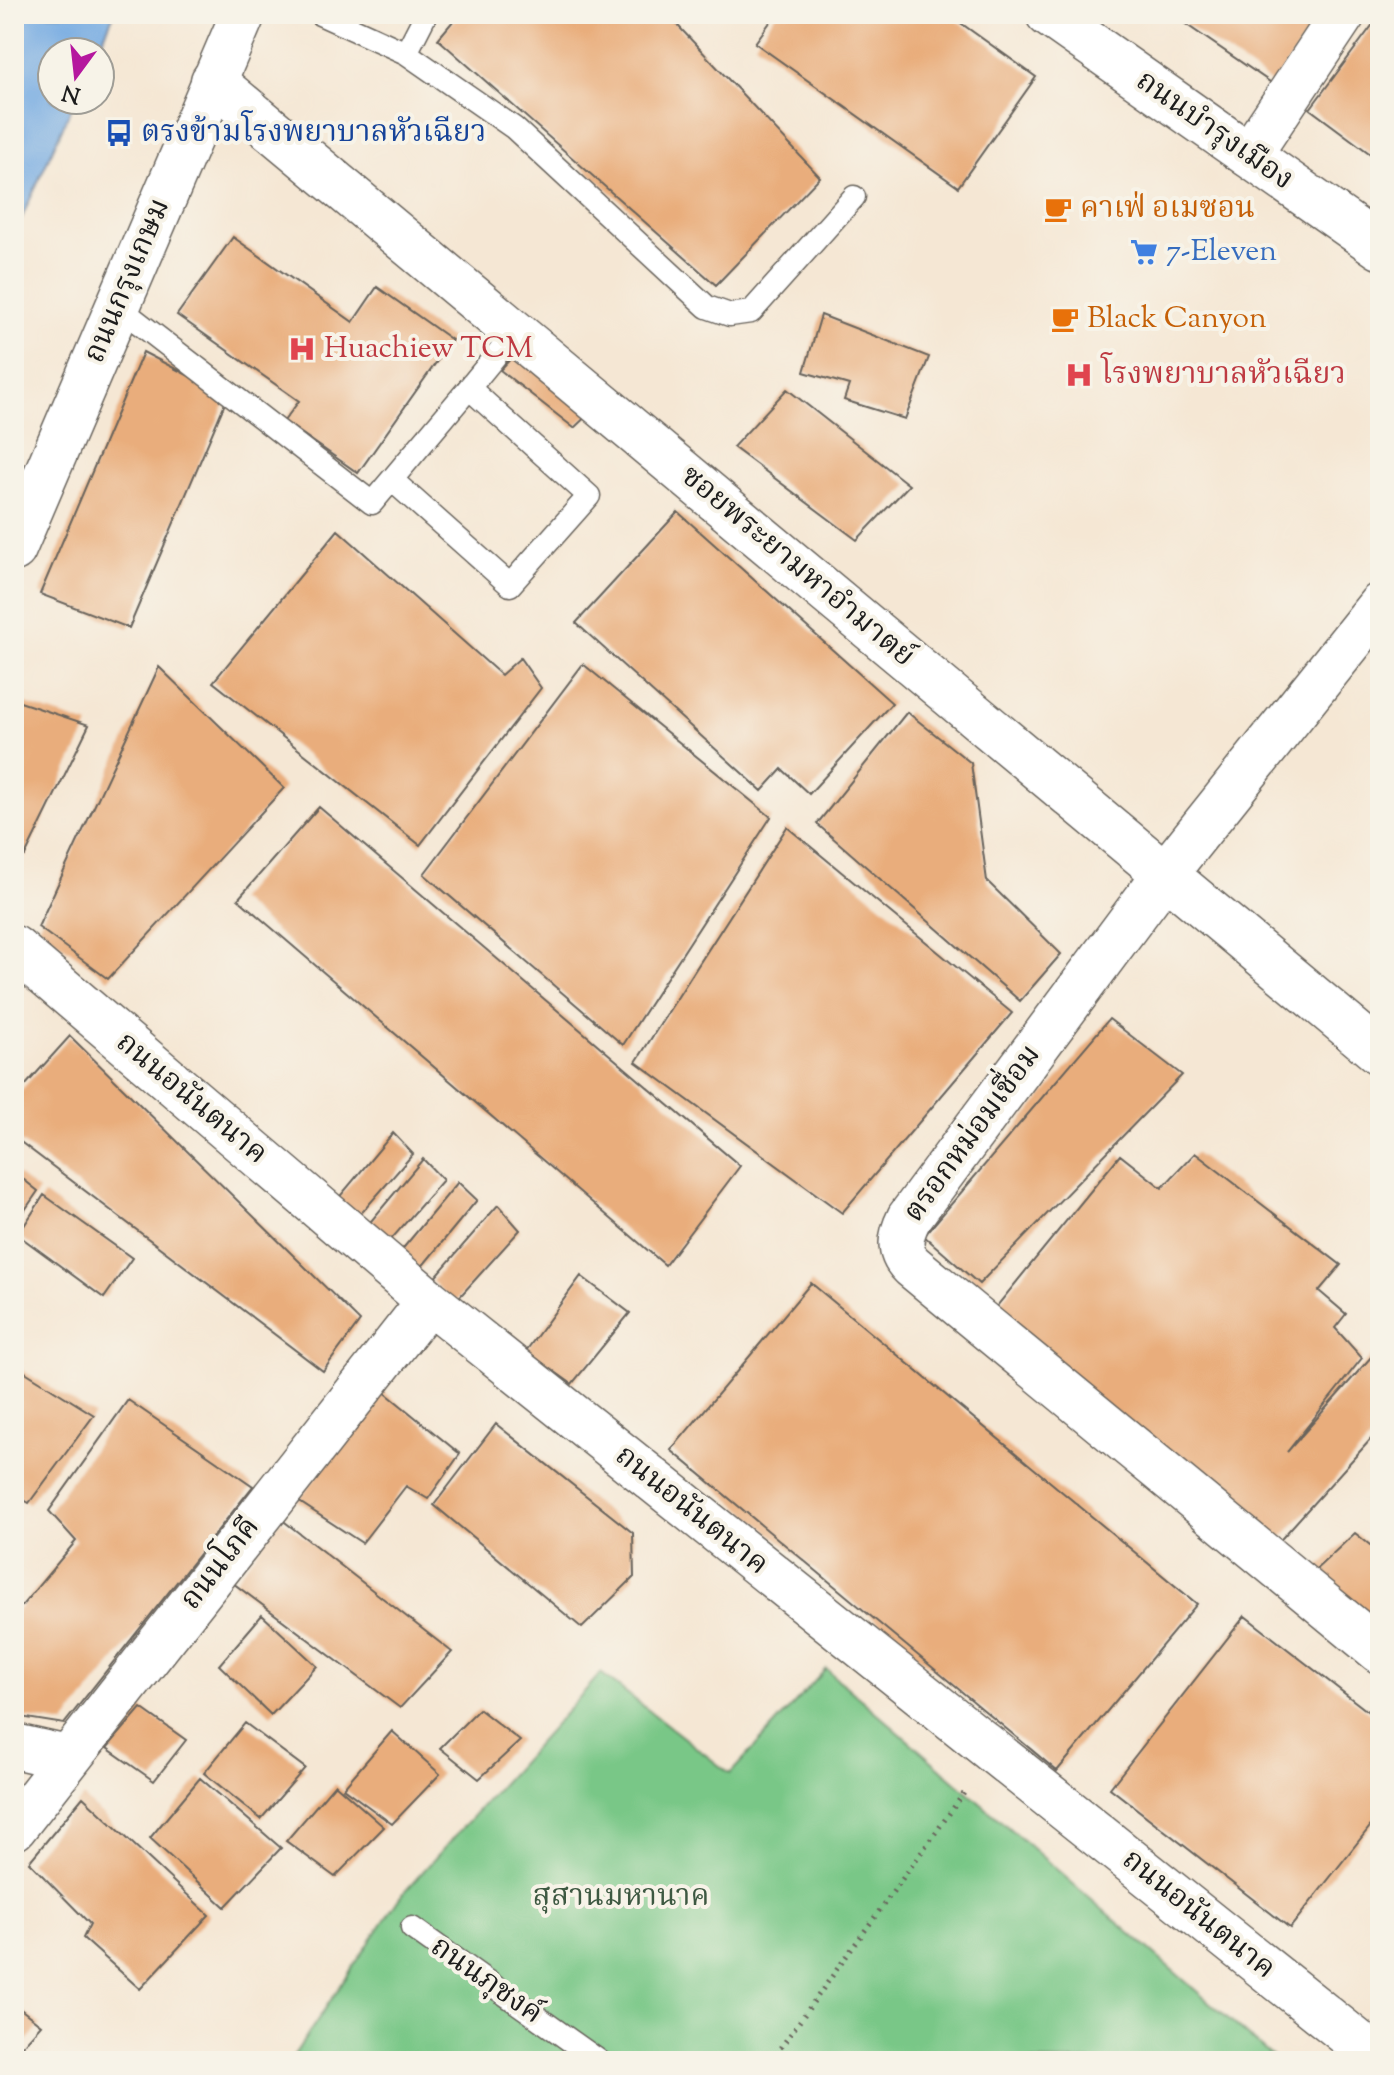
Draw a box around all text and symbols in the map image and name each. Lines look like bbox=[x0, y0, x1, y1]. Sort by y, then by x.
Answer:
north arrow bbox=[36, 36, 116, 116]
street label: ถนนบำรุงเมือง bbox=[1126, 61, 1302, 201]
text: N bbox=[59, 75, 84, 110]
place label: ตรงข้ามโรงพยาบาลหัวเฉียว bbox=[141, 110, 486, 155]
bus stop icon: ตรงข้ามโรงพยาบาลหัวเฉียว bbox=[104, 118, 134, 148]
place label: คาเฟ่ อเมซอน bbox=[1080, 188, 1255, 231]
street label: ถนนกรุงเกษม bbox=[74, 192, 182, 370]
cafe icon: คาเฟ่ อเมซอน bbox=[1043, 194, 1073, 224]
place label: 7-Eleven bbox=[1166, 231, 1277, 274]
supermarket icon: 7-Eleven bbox=[1129, 237, 1159, 267]
place label: Black Canyon bbox=[1087, 298, 1267, 341]
cafe icon: Black Canyon bbox=[1050, 304, 1080, 334]
place label: Huachiew TCM bbox=[324, 328, 533, 371]
hospital icon: Huachiew TCM bbox=[287, 334, 317, 364]
place label: โรงพยาบาลหัวเฉียว bbox=[1100, 352, 1346, 397]
hospital icon: โรงพยาบาลหัวเฉียว bbox=[1064, 360, 1094, 390]
street label: ซอยพระยามหาอำมาตย์ bbox=[671, 456, 923, 678]
street label: ถนนอนันตนาค bbox=[106, 1023, 276, 1175]
street label: ตรอกหม่อมเชื่อม bbox=[891, 1035, 1052, 1232]
street label: ถนนอนันตนาค bbox=[605, 1436, 777, 1586]
street label: ถนนโภคี bbox=[169, 1507, 271, 1620]
street label: ถนนอนันตนาค bbox=[1112, 1840, 1284, 1990]
park label: สุสานมหานาค bbox=[533, 1876, 709, 1919]
street label: ถนนภุชงค์ bbox=[421, 1926, 551, 2036]

